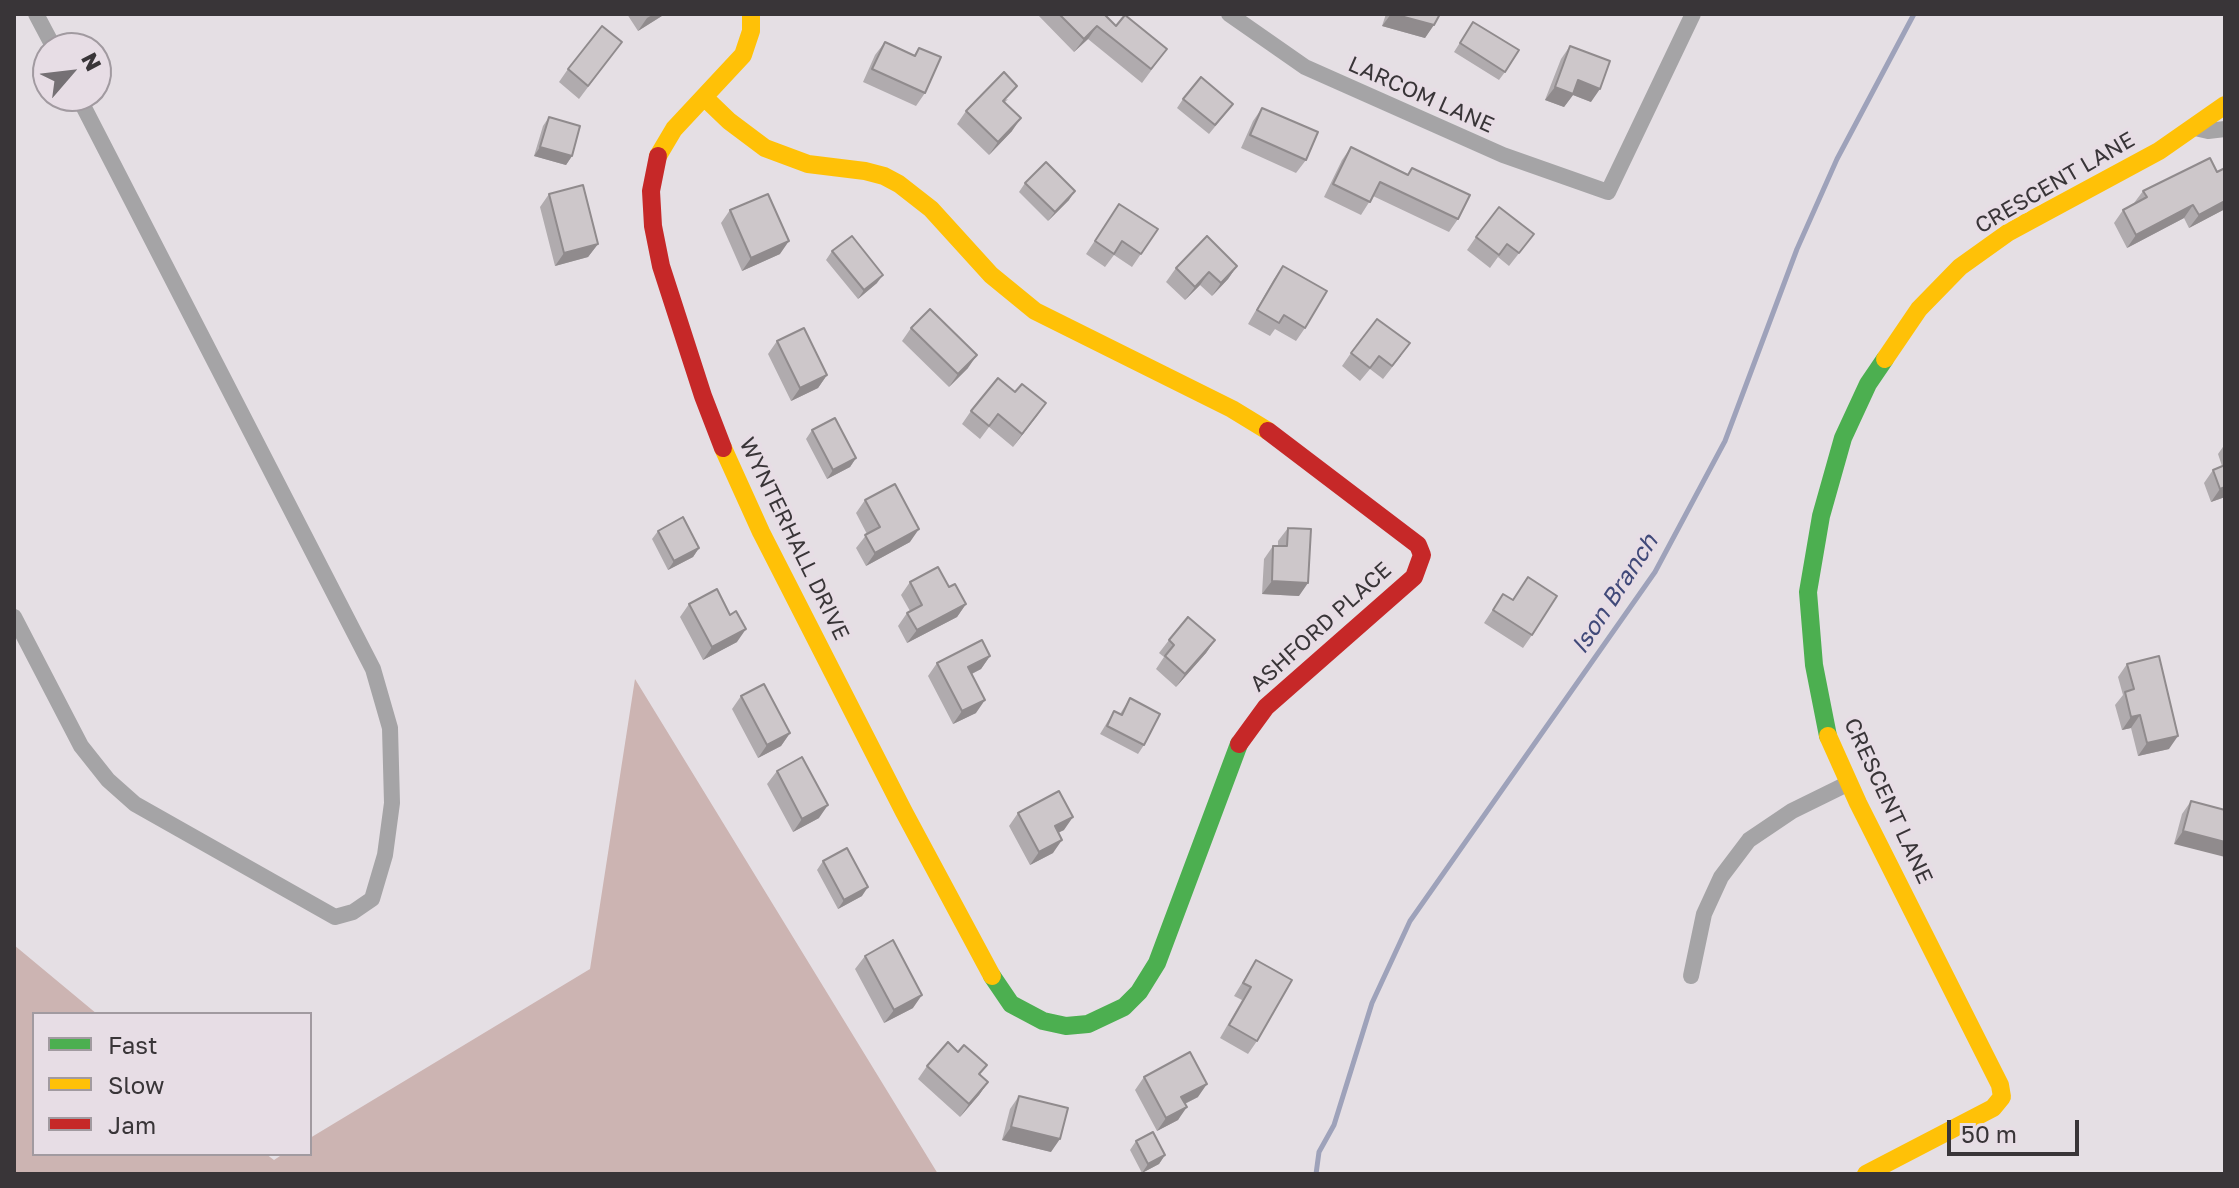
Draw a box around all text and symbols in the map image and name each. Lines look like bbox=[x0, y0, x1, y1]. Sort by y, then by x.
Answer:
north arrow bbox=[32, 32, 112, 112]
text: N bbox=[76, 48, 108, 75]
street label: LARCOM LANE bbox=[1344, 51, 1498, 139]
street label: CRESCENT LANE bbox=[1971, 127, 2139, 239]
street label: WYNTERHALL DRIVE bbox=[734, 434, 854, 644]
water label: Ison Branch bbox=[1566, 529, 1664, 659]
street label: ASHFORD PLACE bbox=[1245, 557, 1397, 697]
street label: CRESCENT LANE bbox=[1838, 714, 1938, 888]
legend bbox=[32, 1012, 312, 1156]
text: Fast bbox=[108, 1030, 158, 1059]
text: Slow bbox=[108, 1070, 164, 1099]
scale bar bbox=[1951, 1104, 2083, 1154]
text: Jam bbox=[108, 1110, 156, 1139]
text: 50 m bbox=[1961, 1119, 2017, 1148]

